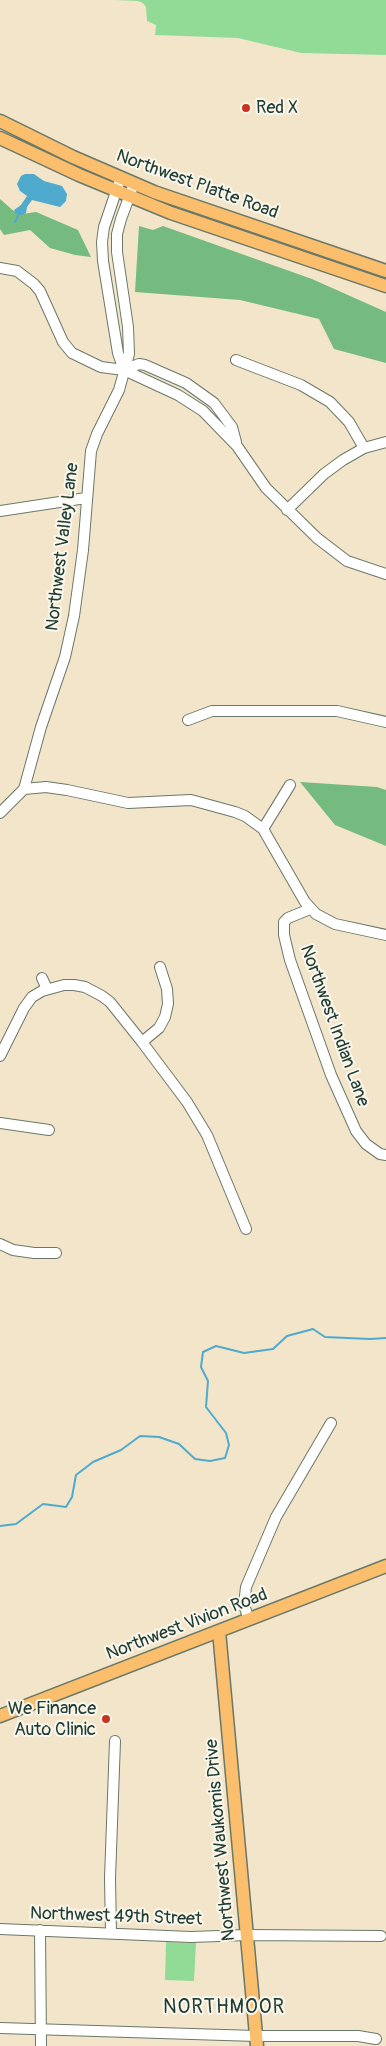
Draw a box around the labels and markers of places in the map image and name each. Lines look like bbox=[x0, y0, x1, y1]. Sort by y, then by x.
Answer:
place label: Red X bbox=[256, 97, 298, 119]
marker: Red X bbox=[240, 102, 252, 114]
place label: We Finance Auto Clinic bbox=[8, 1698, 96, 1740]
marker: We Finance Auto Clinic bbox=[100, 1713, 112, 1725]

